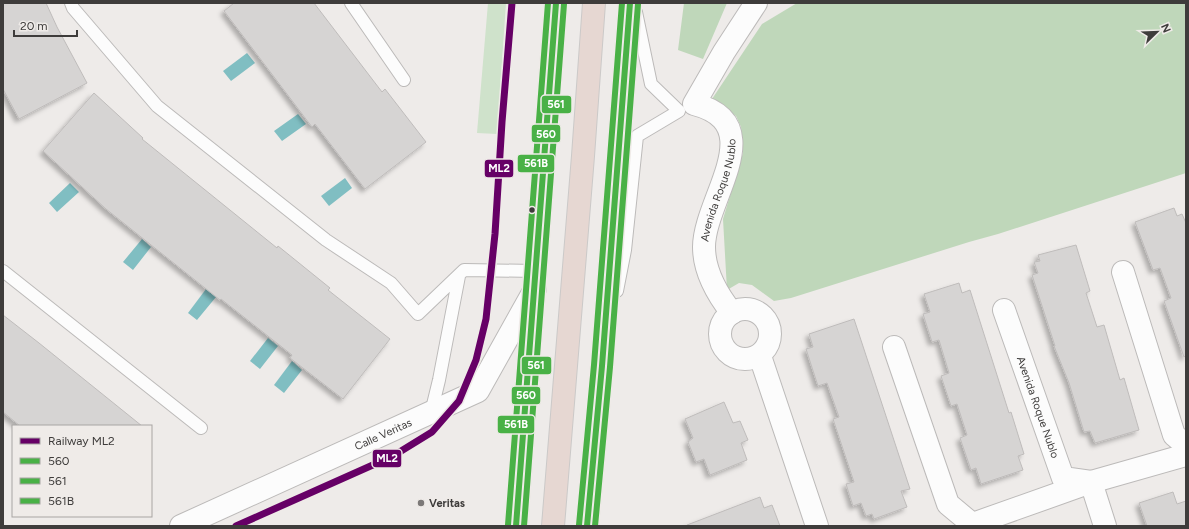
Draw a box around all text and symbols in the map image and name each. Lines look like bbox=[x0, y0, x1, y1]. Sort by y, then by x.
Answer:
scale bar bbox=[14, 12, 77, 38]
north arrow bbox=[1137, 12, 1177, 52]
text: 20 m bbox=[20, 19, 48, 33]
text: N bbox=[1158, 22, 1173, 35]
line badge: 561 bbox=[541, 95, 572, 114]
text: 561 bbox=[547, 98, 565, 111]
line badge: 560 bbox=[531, 124, 561, 143]
text: 560 bbox=[536, 128, 556, 141]
street label: Avenida Roque Nublo bbox=[698, 138, 739, 243]
line badge: 561B bbox=[517, 154, 555, 173]
text: 561B bbox=[524, 157, 548, 170]
line badge: ML2 bbox=[484, 159, 514, 178]
text: ML2 bbox=[488, 162, 510, 175]
unlabelled marker bbox=[527, 205, 537, 215]
street label: Avenida Roque Nublo bbox=[1014, 355, 1061, 460]
line badge: 561 bbox=[521, 356, 552, 375]
text: 561 bbox=[527, 359, 545, 372]
line badge: 560 bbox=[511, 386, 541, 405]
text: 560 bbox=[516, 389, 536, 402]
line badge: 561B bbox=[497, 415, 535, 434]
street label: Calle Veritas bbox=[353, 416, 414, 453]
text: 561B bbox=[504, 418, 528, 431]
legend bbox=[12, 425, 152, 517]
text: Railway ML2 bbox=[48, 434, 115, 448]
line badge: ML2 bbox=[372, 449, 402, 468]
text: ML2 bbox=[376, 452, 398, 465]
text: 560 bbox=[48, 454, 70, 468]
text: 561 bbox=[48, 474, 67, 488]
text: 561B bbox=[48, 494, 74, 508]
place label: Veritas bbox=[429, 497, 465, 510]
marker: Veritas bbox=[416, 498, 426, 508]

